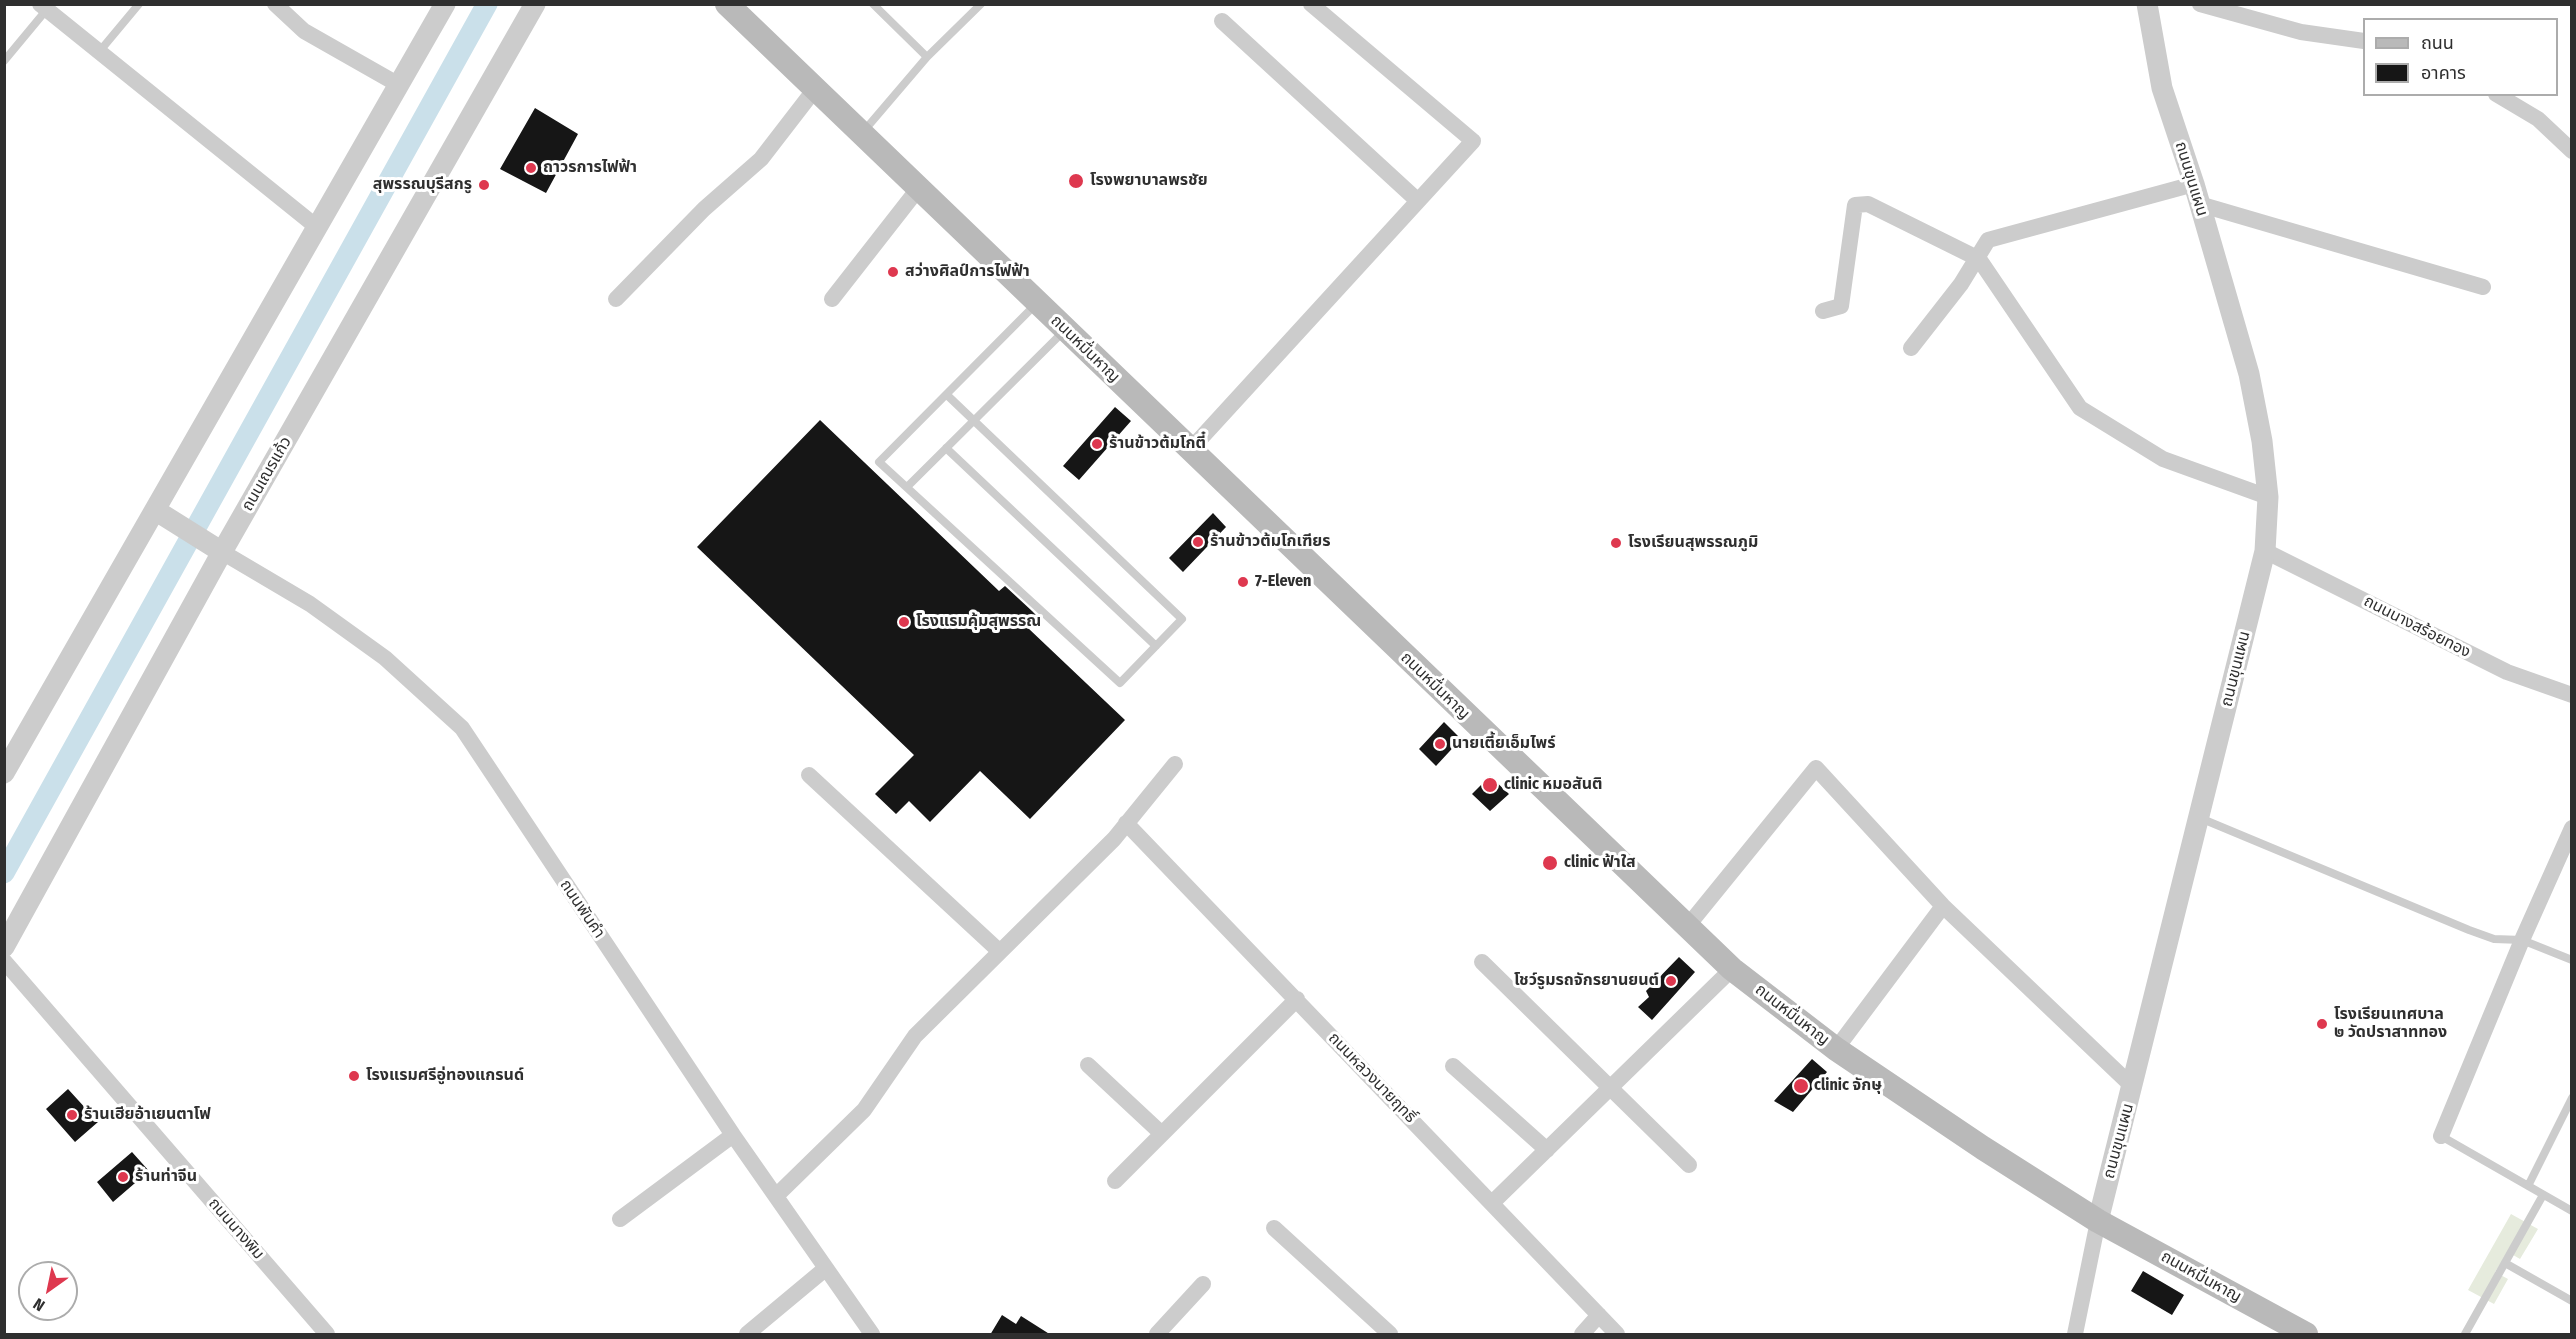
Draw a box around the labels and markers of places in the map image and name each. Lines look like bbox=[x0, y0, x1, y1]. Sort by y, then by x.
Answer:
place label: ถาวรการไฟฟ้า bbox=[543, 158, 637, 178]
marker: ถาวรการไฟฟ้า bbox=[524, 161, 538, 175]
place label: โรงพยาบาลพรชัย bbox=[1090, 171, 1208, 191]
marker: โรงพยาบาลพรชัย bbox=[1067, 172, 1085, 190]
place label: สุพรรณบุรีสกรู bbox=[373, 175, 472, 195]
marker: สุพรรณบุรีสกรู bbox=[477, 178, 491, 192]
place label: สว่างศิลป์การไฟฟ้า bbox=[905, 262, 1030, 282]
marker: สว่างศิลป์การไฟฟ้า bbox=[886, 265, 900, 279]
place label: ร้านข้าวต้มโกตี๋ bbox=[1109, 434, 1206, 454]
marker: ร้านข้าวต้มโกตี๋ bbox=[1090, 437, 1104, 451]
place label: ร้านข้าวต้มโกเฑียร bbox=[1210, 532, 1331, 552]
place label: โรงเรียนสุพรรณภูมิ bbox=[1628, 533, 1758, 553]
marker: ร้านข้าวต้มโกเฑียร bbox=[1191, 535, 1205, 549]
marker: โรงเรียนสุพรรณภูมิ bbox=[1609, 536, 1623, 550]
place label: 7-Eleven bbox=[1255, 572, 1311, 592]
marker: 7-Eleven bbox=[1236, 575, 1250, 589]
place label: โรงแรมคุ้มสุพรรณ bbox=[916, 612, 1041, 632]
marker: โรงแรมคุ้มสุพรรณ bbox=[897, 615, 911, 629]
place label: นายเตี้ยเอ็มไพร์ bbox=[1452, 734, 1555, 754]
marker: นายเตี้ยเอ็มไพร์ bbox=[1433, 737, 1447, 751]
place label: clinic หมอสันติ bbox=[1504, 775, 1603, 795]
marker: clinic หมอสันติ bbox=[1481, 776, 1499, 794]
place label: clinic ฟ้าใส bbox=[1564, 853, 1636, 873]
marker: clinic ฟ้าใส bbox=[1541, 854, 1559, 872]
place label: โชว์รูมรถจักรยานยนต์ bbox=[1514, 971, 1659, 991]
marker: โชว์รูมรถจักรยานยนต์ bbox=[1664, 974, 1678, 988]
place label: โรงเรียนเทศบาล ๒ วัดปราสาททอง bbox=[2334, 1005, 2447, 1043]
marker: โรงเรียนเทศบาล ๒ วัดปราสาททอง bbox=[2315, 1017, 2329, 1031]
place label: โรงแรมศรีอู่ทองแกรนด์ bbox=[366, 1066, 524, 1086]
marker: โรงแรมศรีอู่ทองแกรนด์ bbox=[347, 1069, 361, 1083]
place label: clinic จักษุ bbox=[1814, 1076, 1882, 1096]
marker: clinic จักษุ bbox=[1792, 1077, 1810, 1095]
place label: ร้านเฮียอ้าเยนตาโฟ bbox=[84, 1105, 211, 1125]
marker: ร้านเฮียอ้าเยนตาโฟ bbox=[65, 1108, 79, 1122]
place label: ร้านท่าจีน bbox=[135, 1167, 197, 1187]
marker: ร้านท่าจีน bbox=[116, 1170, 130, 1184]

